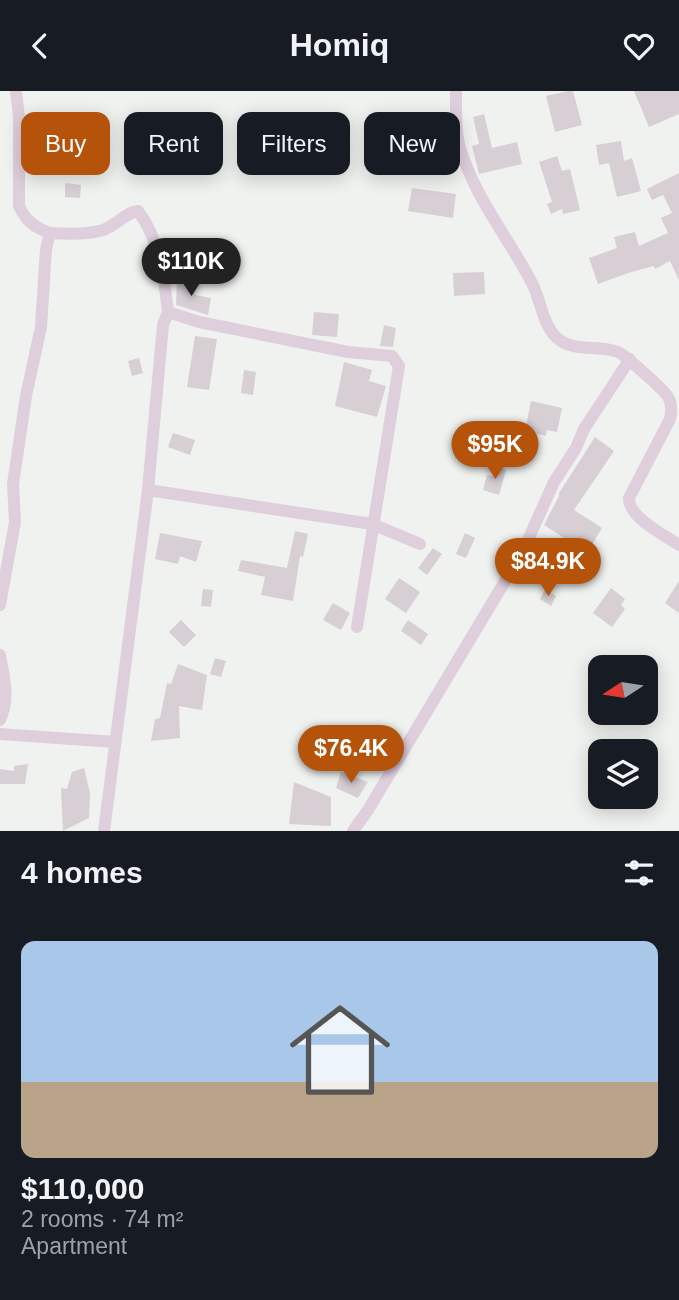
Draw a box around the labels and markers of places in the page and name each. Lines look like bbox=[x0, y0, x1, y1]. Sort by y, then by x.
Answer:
pin: $110K bbox=[142, 239, 240, 298]
pin: $95K bbox=[454, 421, 536, 481]
pin: $84.9K bbox=[491, 539, 605, 598]
pin: $76.4K bbox=[294, 725, 408, 785]

